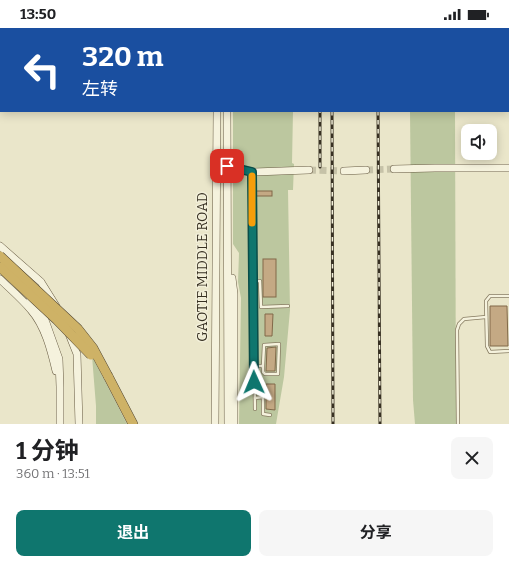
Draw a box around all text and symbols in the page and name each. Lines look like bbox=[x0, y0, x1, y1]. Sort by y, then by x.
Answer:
text: 13:50 bbox=[20, 5, 56, 23]
text: 320 m bbox=[82, 40, 163, 73]
icon: left bbox=[16, 44, 68, 96]
text: 左转 bbox=[82, 78, 118, 100]
map controls bbox=[461, 124, 497, 160]
button: sound bbox=[461, 124, 497, 160]
pin bbox=[210, 149, 244, 183]
icon: arrive bbox=[216, 155, 238, 177]
street label: GAOTIE MIDDLE ROAD bbox=[194, 192, 211, 342]
position arrow bbox=[233, 361, 275, 403]
text: 1 分钟 bbox=[16, 437, 79, 465]
button: close bbox=[451, 437, 493, 479]
text: 360 m · 13:51 bbox=[16, 466, 90, 481]
button: 退出 bbox=[16, 510, 251, 556]
button: 分享 bbox=[259, 510, 493, 556]

